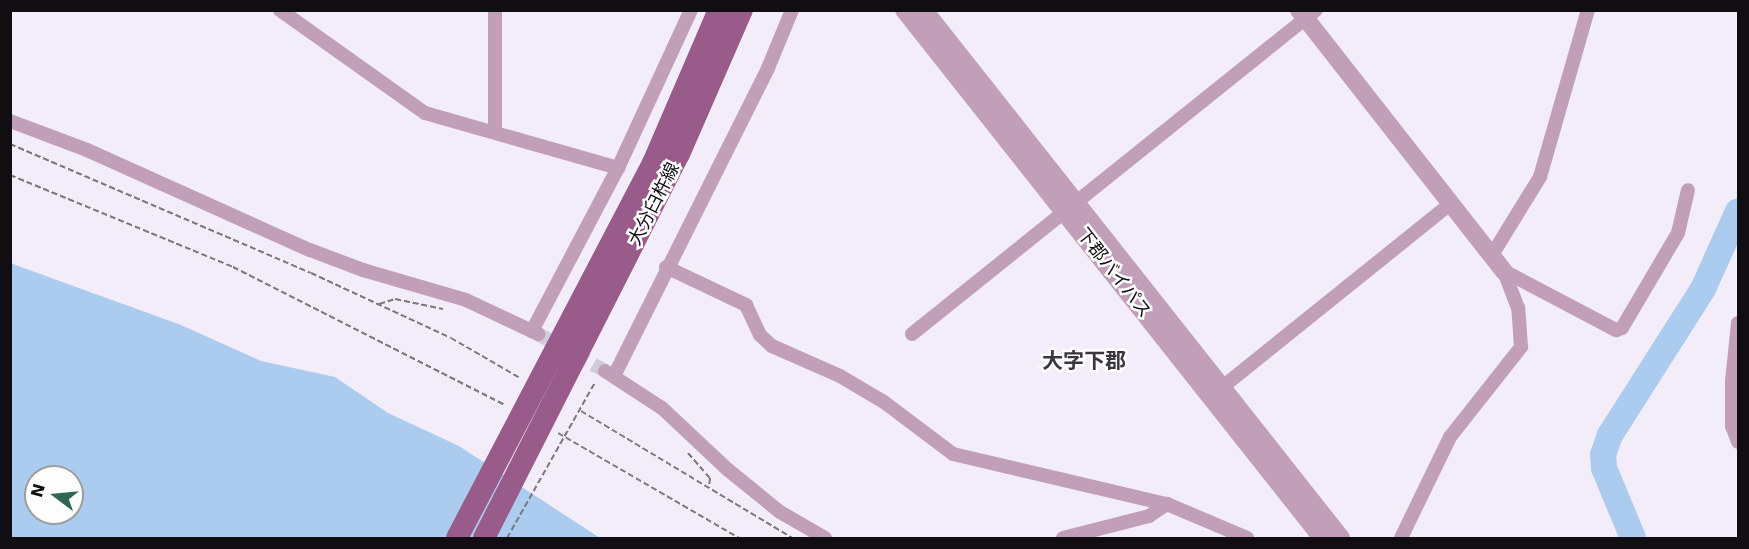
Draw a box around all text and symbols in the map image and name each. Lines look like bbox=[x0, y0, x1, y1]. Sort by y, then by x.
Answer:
street label: 大分臼杵線 bbox=[624, 159, 684, 249]
street label: 下郡バイパス bbox=[1072, 224, 1156, 322]
district label: 大字下郡 bbox=[1042, 348, 1126, 374]
north arrow bbox=[24, 465, 84, 525]
text: N bbox=[27, 481, 49, 500]

